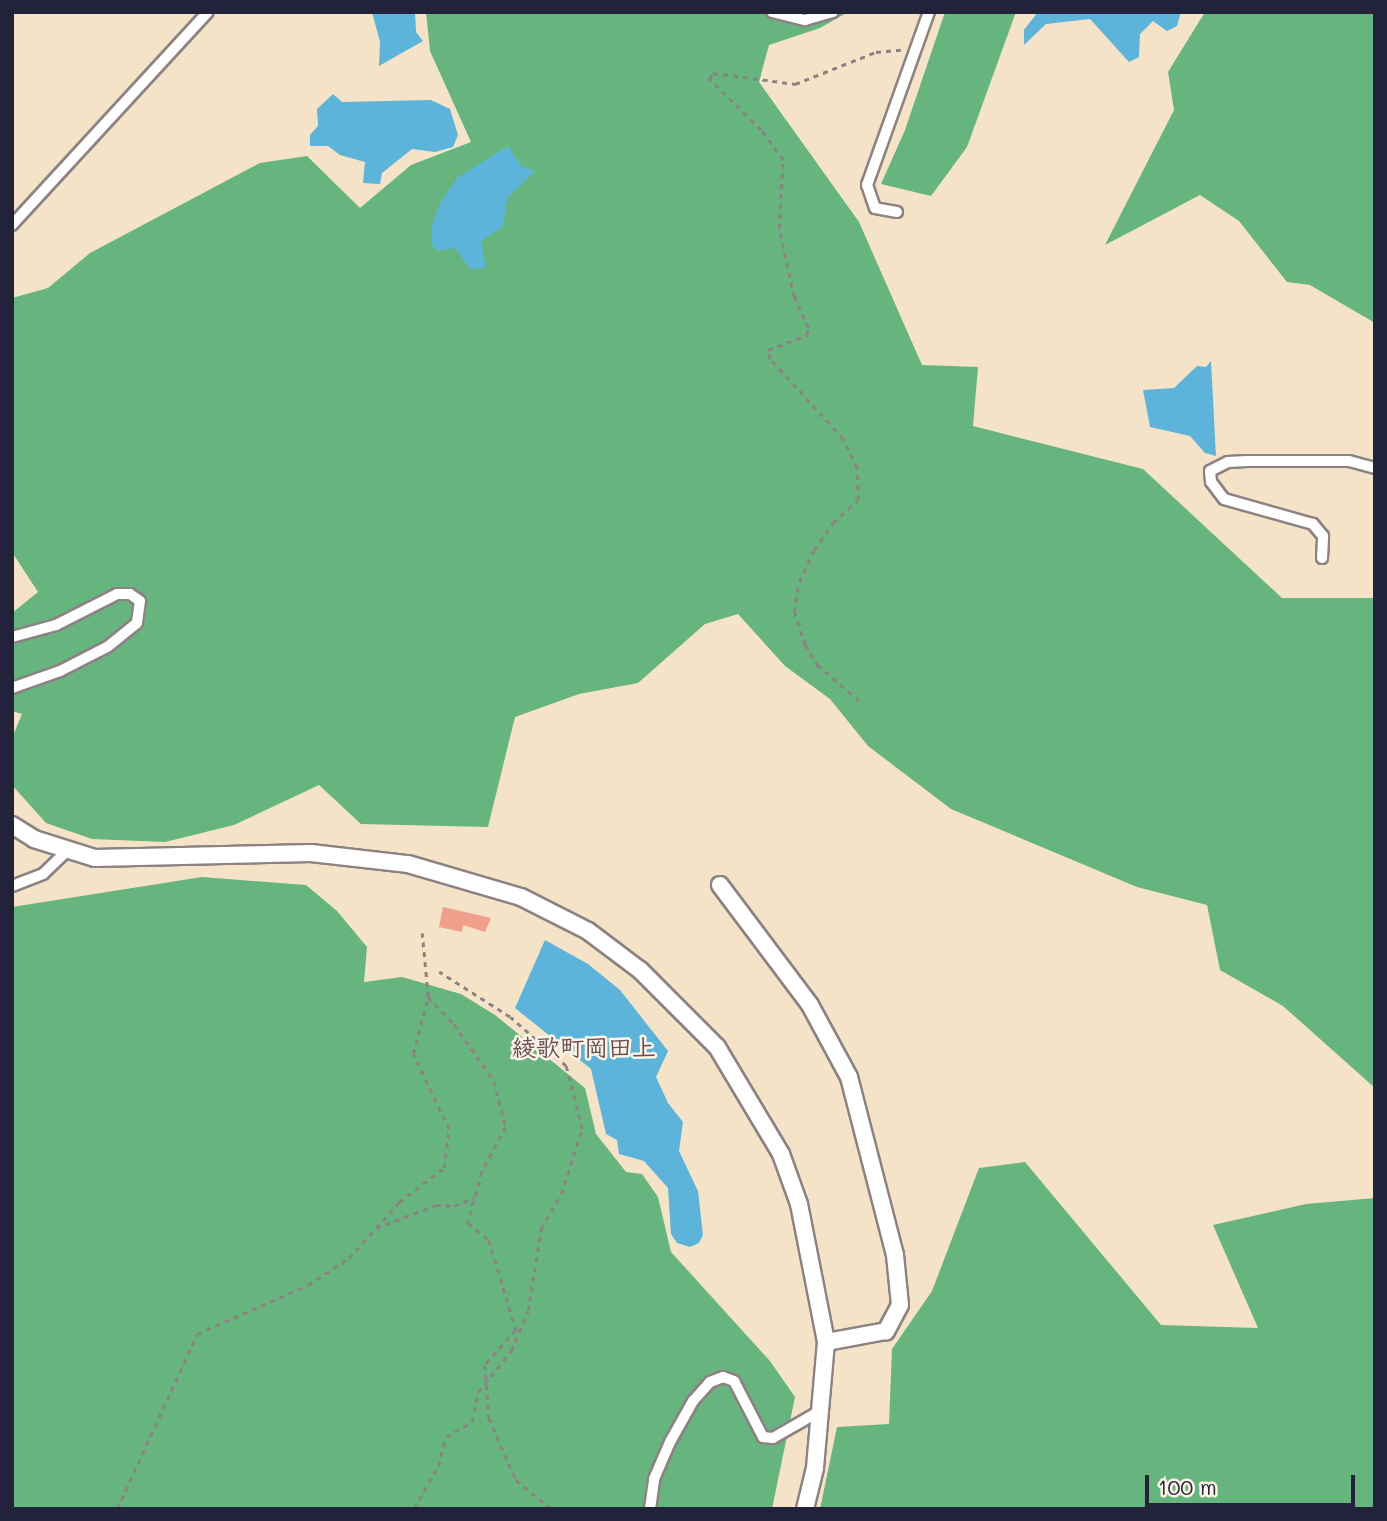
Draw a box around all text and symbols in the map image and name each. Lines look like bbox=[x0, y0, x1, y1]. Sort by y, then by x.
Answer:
district label: 綾歌町岡田上 bbox=[512, 1033, 656, 1061]
scale bar bbox=[1149, 1462, 1359, 1506]
text: 100 m bbox=[1158, 1473, 1217, 1500]

